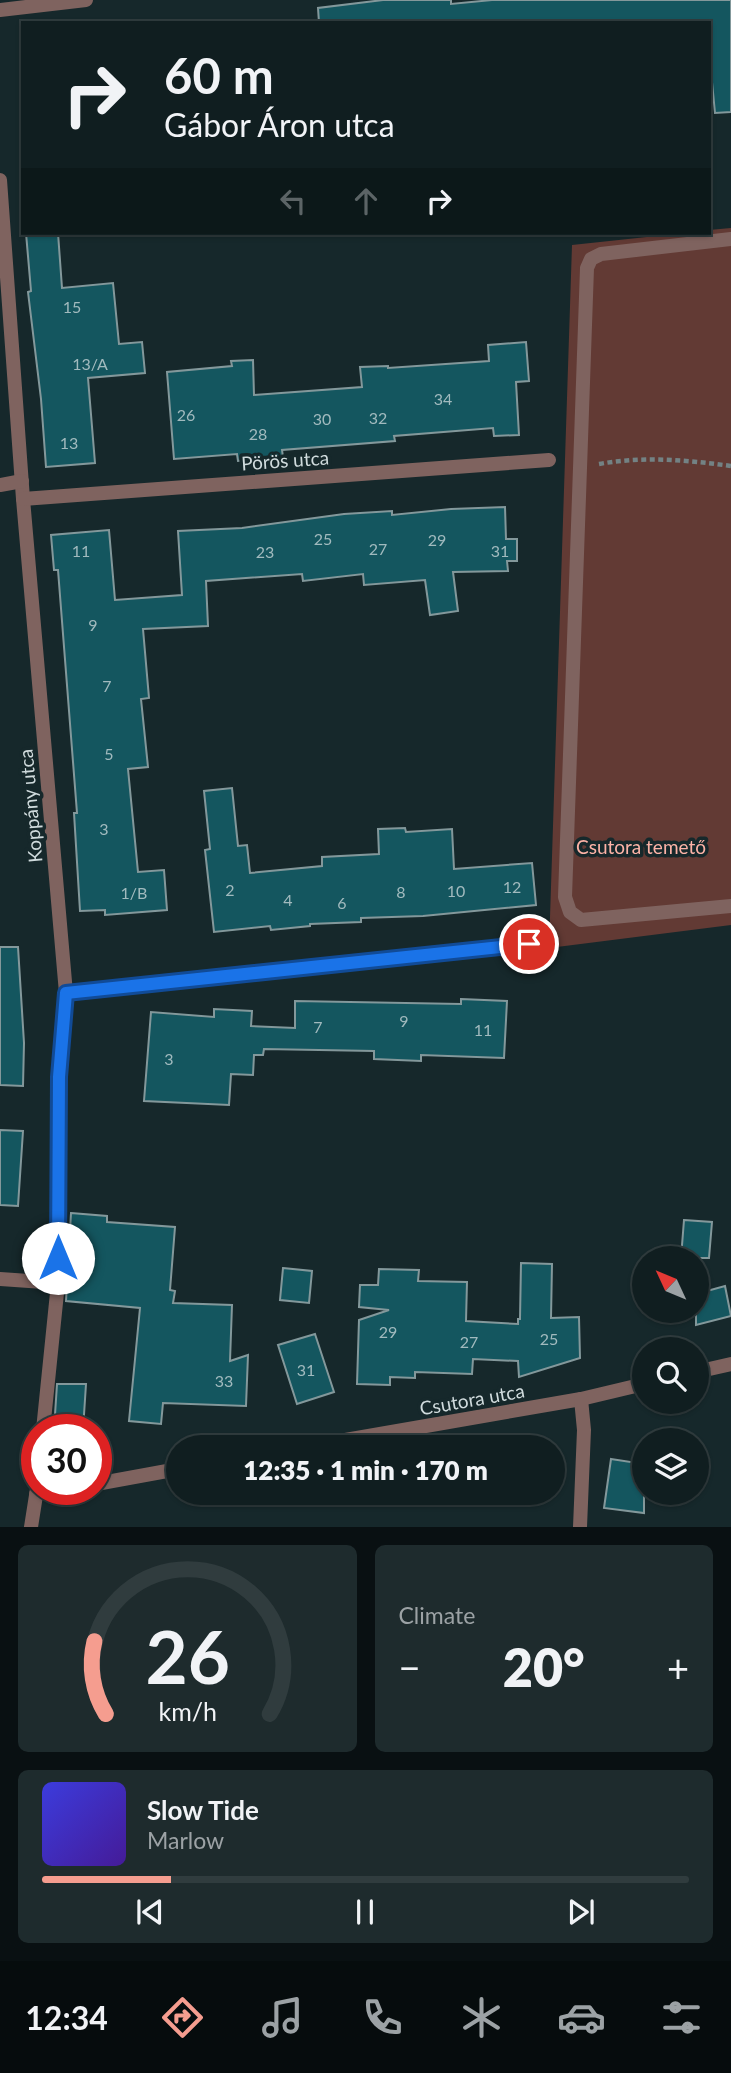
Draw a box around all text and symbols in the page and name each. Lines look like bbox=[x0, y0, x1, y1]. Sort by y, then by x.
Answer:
text: 60 m bbox=[164, 46, 274, 104]
icon: right bbox=[49, 49, 140, 140]
text: Gábor Áron utca bbox=[164, 105, 395, 144]
icon: left bbox=[274, 182, 312, 220]
icon: ahead bbox=[347, 182, 385, 220]
icon: right bbox=[420, 182, 458, 220]
house number: 15 bbox=[63, 297, 81, 316]
house number: 13/A bbox=[72, 354, 108, 373]
house number: 34 bbox=[434, 389, 452, 408]
house number: 26 bbox=[177, 405, 195, 424]
house number: 32 bbox=[369, 408, 387, 427]
house number: 30 bbox=[313, 409, 331, 428]
house number: 28 bbox=[249, 424, 267, 443]
house number: 13 bbox=[60, 433, 78, 452]
street label: Pörös utca bbox=[240, 445, 330, 475]
house number: 25 bbox=[314, 529, 332, 548]
house number: 29 bbox=[428, 530, 446, 549]
house number: 27 bbox=[369, 539, 387, 558]
house number: 11 bbox=[72, 541, 90, 560]
house number: 31 bbox=[491, 541, 509, 560]
house number: 23 bbox=[256, 542, 274, 561]
house number: 9 bbox=[88, 615, 98, 634]
house number: 7 bbox=[102, 676, 112, 695]
house number: 5 bbox=[104, 744, 114, 763]
street label: Koppány utca bbox=[14, 748, 46, 864]
house number: 3 bbox=[99, 819, 109, 838]
park label: Csutora temető bbox=[576, 835, 706, 858]
house number: 12 bbox=[503, 877, 521, 896]
house number: 2 bbox=[225, 880, 235, 899]
house number: 10 bbox=[447, 881, 465, 900]
house number: 8 bbox=[396, 882, 406, 901]
house number: 1/B bbox=[121, 883, 147, 902]
house number: 4 bbox=[283, 890, 293, 909]
house number: 6 bbox=[337, 893, 347, 912]
pin bbox=[499, 914, 559, 974]
icon: arrive bbox=[510, 925, 548, 963]
house number: 9 bbox=[399, 1011, 409, 1030]
house number: 7 bbox=[313, 1017, 323, 1036]
house number: 11 bbox=[474, 1020, 492, 1039]
house number: 3 bbox=[164, 1049, 174, 1068]
position arrow bbox=[21, 1221, 95, 1295]
north arrow bbox=[632, 1246, 709, 1323]
map controls bbox=[632, 1246, 709, 1505]
house number: 29 bbox=[379, 1322, 397, 1341]
house number: 25 bbox=[540, 1329, 558, 1348]
house number: 27 bbox=[460, 1332, 478, 1351]
button: search bbox=[632, 1337, 709, 1414]
house number: 31 bbox=[297, 1360, 315, 1379]
house number: 33 bbox=[215, 1371, 233, 1390]
street label: Csutora utca bbox=[418, 1378, 526, 1420]
speed limit sign: 30 bbox=[21, 1414, 112, 1505]
button: layers bbox=[632, 1428, 709, 1505]
text: 12:35 · 1 min · 170 m bbox=[243, 1454, 488, 1486]
text: Climate bbox=[399, 1601, 475, 1629]
text: 26 bbox=[145, 1613, 229, 1701]
text: 20° bbox=[503, 1636, 585, 1698]
text: − bbox=[399, 1644, 421, 1690]
text: + bbox=[667, 1644, 689, 1690]
text: km/h bbox=[158, 1696, 217, 1726]
text: Slow Tide bbox=[147, 1794, 259, 1826]
text: Marlow bbox=[147, 1826, 224, 1854]
icon: previous bbox=[131, 1893, 169, 1931]
icon: pause bbox=[346, 1893, 384, 1931]
icon: next bbox=[562, 1893, 600, 1931]
icon: directions bbox=[158, 1993, 207, 2042]
icon: music bbox=[258, 1993, 307, 2042]
icon: phone bbox=[358, 1993, 407, 2042]
icon: climate bbox=[457, 1993, 506, 2042]
icon: car bbox=[557, 1993, 606, 2042]
icon: filters bbox=[657, 1993, 706, 2042]
text: 12:34 bbox=[25, 1998, 108, 2037]

